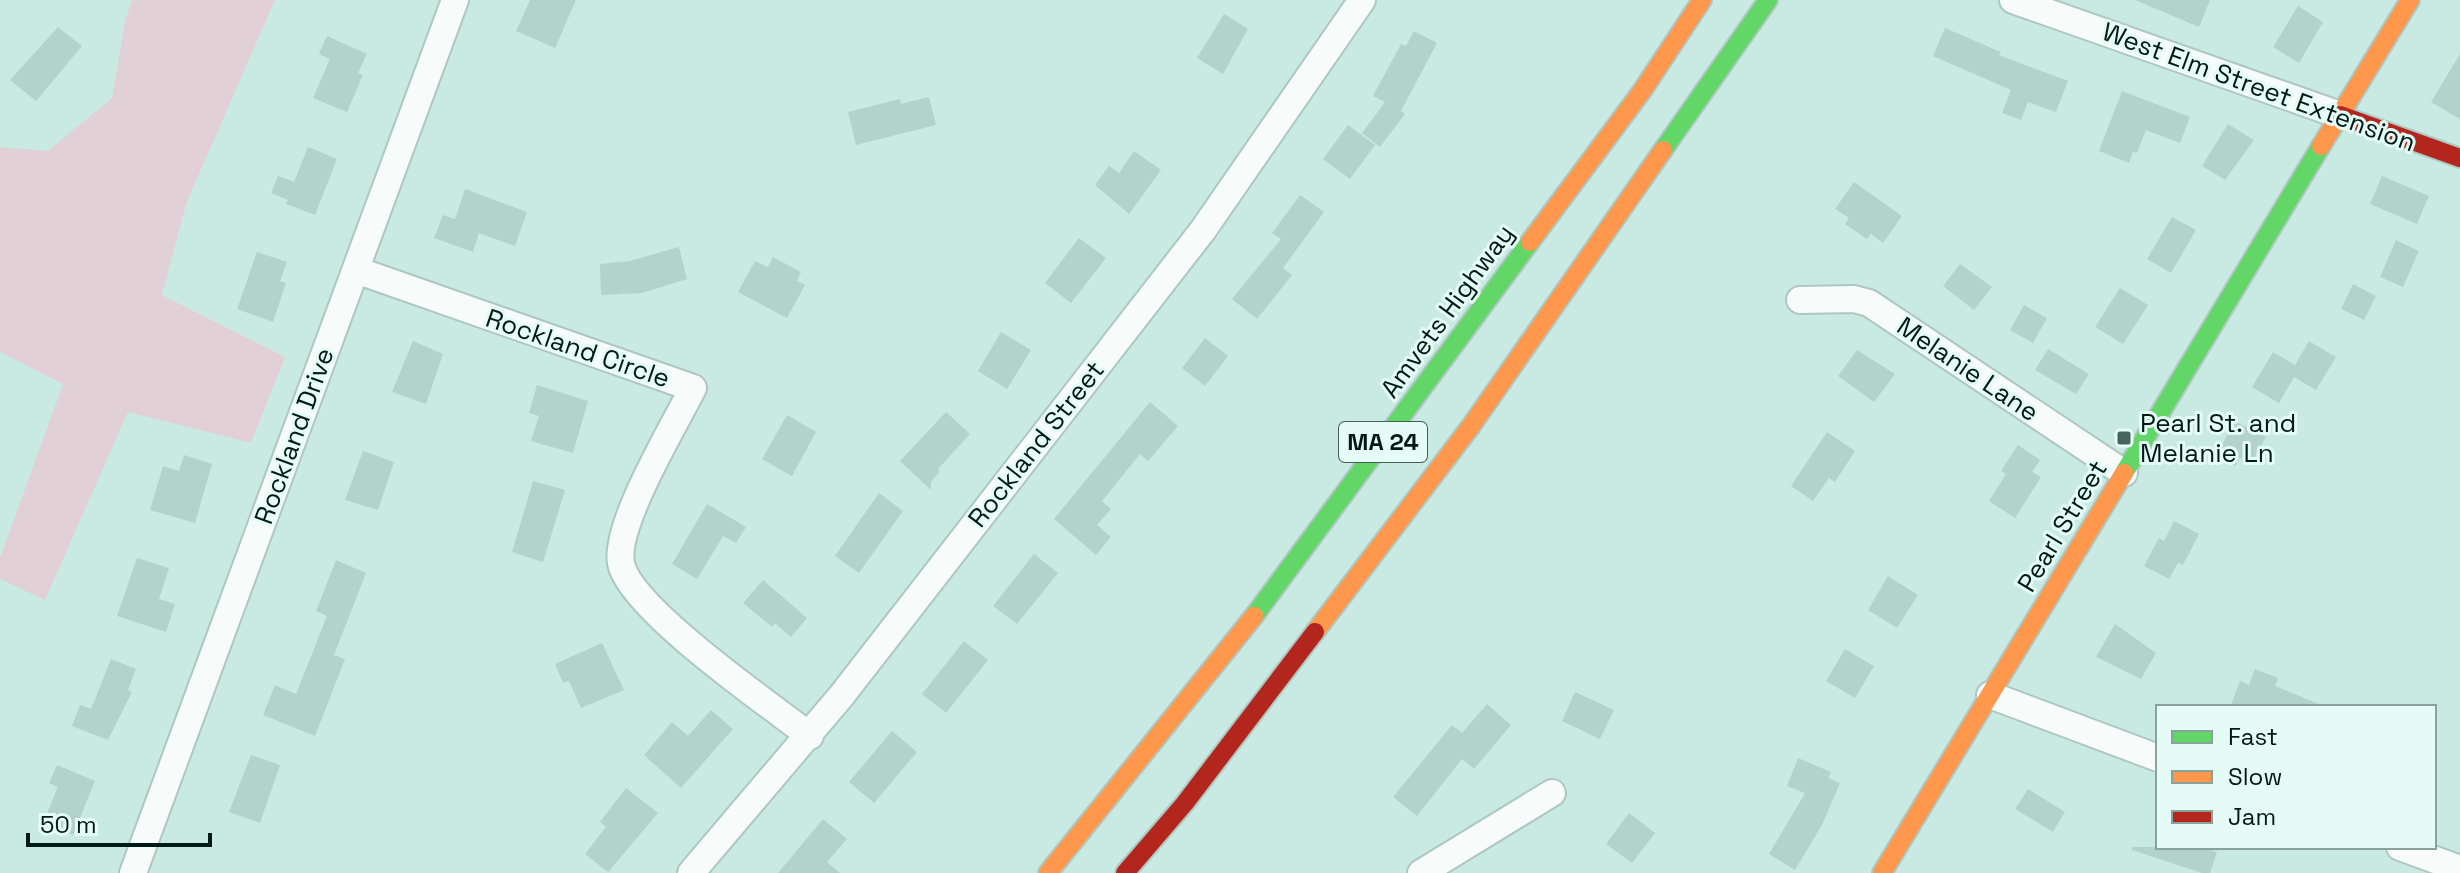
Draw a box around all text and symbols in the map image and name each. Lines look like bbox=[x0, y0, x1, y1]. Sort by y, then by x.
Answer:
street label: West Elm Street Extension bbox=[2098, 14, 2420, 160]
street label: Amvets Highway bbox=[1373, 218, 1521, 404]
street label: Rockland Circle bbox=[482, 301, 674, 395]
street label: Melanie Lane bbox=[1890, 309, 2046, 429]
street label: Rockland Drive bbox=[246, 343, 342, 529]
street label: Rockland Street bbox=[960, 354, 1112, 534]
place label: Pearl St. and Melanie Ln bbox=[2140, 406, 2296, 470]
road number: MA 24 bbox=[1339, 422, 1427, 462]
marker: Pearl St. and Melanie Ln bbox=[2115, 429, 2133, 447]
street label: Pearl Street bbox=[2009, 454, 2115, 598]
legend bbox=[2156, 705, 2436, 849]
text: Fast bbox=[2228, 721, 2278, 752]
text: Slow bbox=[2228, 761, 2282, 792]
scale bar bbox=[28, 797, 210, 847]
text: Jam bbox=[2228, 801, 2276, 832]
text: 50 m bbox=[40, 809, 97, 840]

